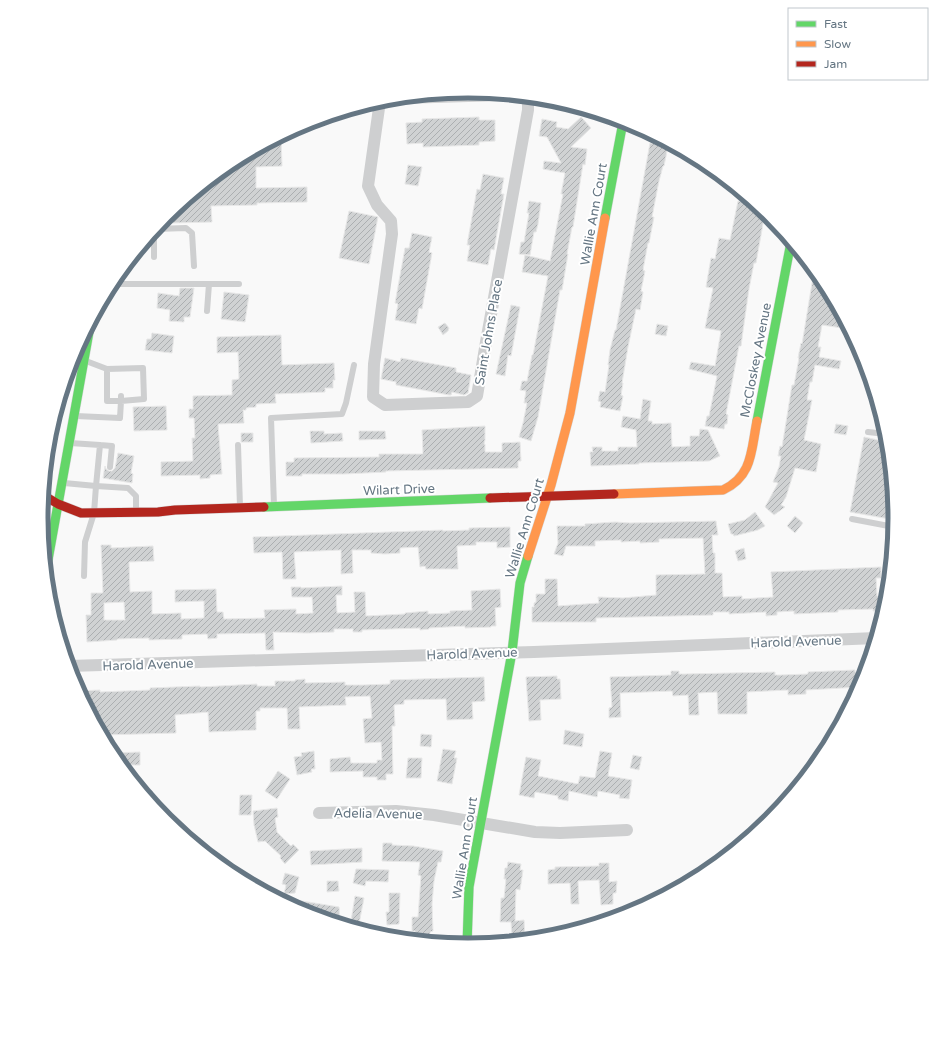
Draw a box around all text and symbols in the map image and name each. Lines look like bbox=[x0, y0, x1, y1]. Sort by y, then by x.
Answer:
legend bbox=[788, 8, 928, 80]
text: Fast bbox=[824, 17, 848, 31]
text: Slow bbox=[824, 37, 851, 51]
text: Jam bbox=[824, 57, 847, 71]
street label: Wallie Ann Court bbox=[577, 162, 611, 267]
street label: Saint Johns Place bbox=[472, 278, 506, 387]
street label: McCloskey Avenue bbox=[737, 301, 775, 419]
street label: Wallie Ann Court bbox=[502, 476, 548, 580]
street label: Wilart Drive bbox=[363, 481, 435, 499]
street label: Harold Avenue bbox=[750, 632, 842, 652]
street label: Harold Avenue bbox=[426, 644, 518, 664]
street label: Harold Avenue bbox=[102, 655, 194, 675]
street label: Wallie Ann Court bbox=[449, 796, 481, 901]
street label: Adelia Avenue bbox=[333, 805, 423, 823]

